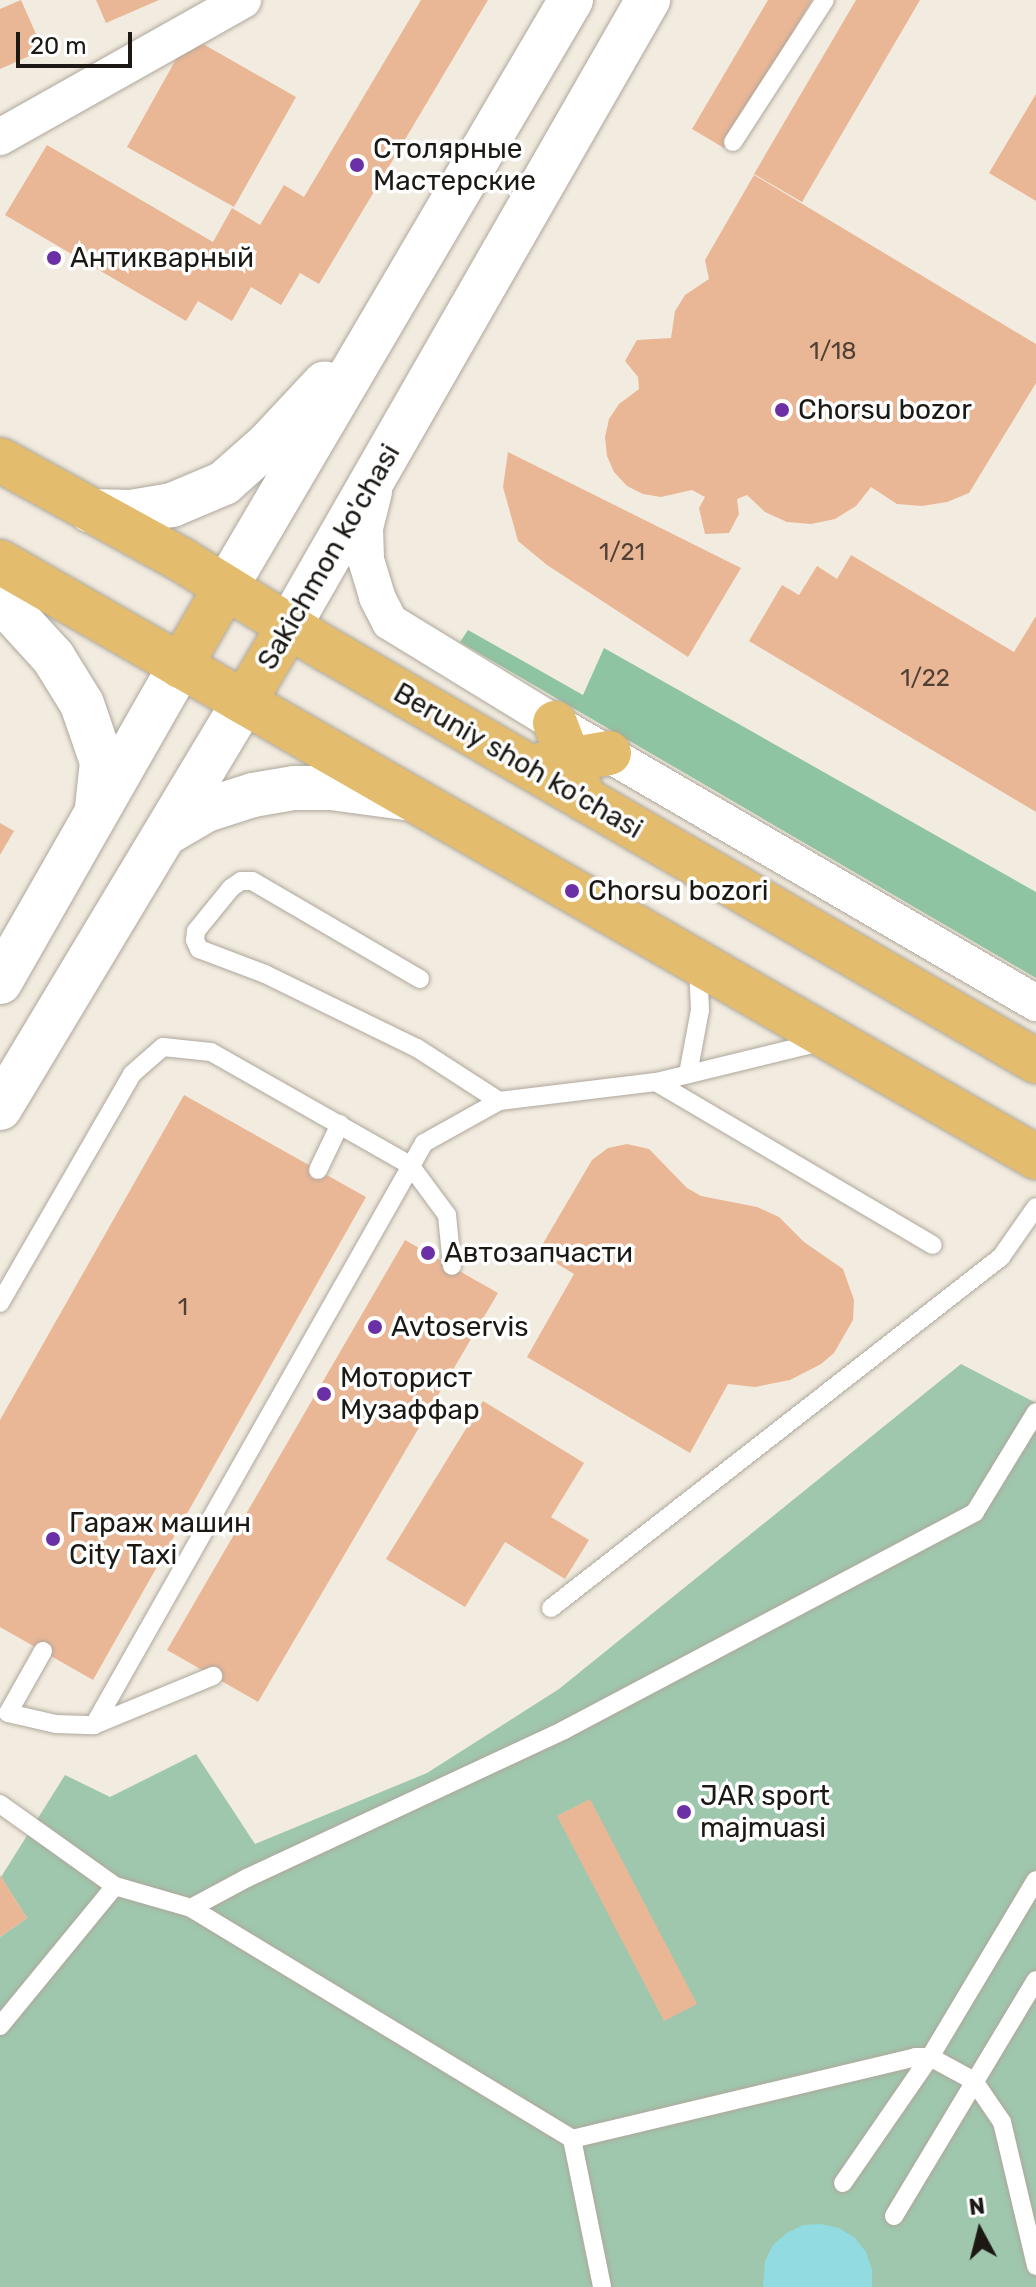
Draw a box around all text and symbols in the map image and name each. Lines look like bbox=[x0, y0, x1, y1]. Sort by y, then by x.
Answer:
scale bar bbox=[20, 16, 136, 66]
text: 20 m bbox=[30, 32, 87, 60]
place label: Столярные Мастерские bbox=[373, 132, 536, 198]
marker: Столярные Мастерские bbox=[348, 156, 366, 174]
place label: Антикварный bbox=[70, 241, 254, 275]
marker: Антикварный bbox=[45, 249, 63, 267]
house number: 1/18 bbox=[809, 338, 857, 366]
place label: Chorsu bozor bbox=[798, 393, 972, 427]
marker: Chorsu bozor bbox=[773, 401, 791, 419]
street label: Sakichmon ko'chasi bbox=[251, 438, 407, 676]
house number: 1/21 bbox=[599, 539, 645, 567]
house number: 1/22 bbox=[900, 665, 950, 693]
street label: Beruniy shoh ko'chasi bbox=[387, 676, 649, 846]
place label: Chorsu bozori bbox=[588, 874, 769, 908]
marker: Chorsu bozori bbox=[563, 882, 581, 900]
place label: Автозапчасти bbox=[444, 1236, 633, 1270]
marker: Автозапчасти bbox=[419, 1244, 437, 1262]
house number: 1 bbox=[178, 1294, 188, 1322]
place label: Avtoservis bbox=[391, 1310, 529, 1344]
marker: Avtoservis bbox=[366, 1318, 384, 1336]
place label: Моторист Музаффар bbox=[340, 1361, 480, 1427]
marker: Моторист Музаффар bbox=[315, 1385, 333, 1403]
place label: Гараж машин City Taxi bbox=[69, 1506, 251, 1572]
marker: Гараж машин City Taxi bbox=[44, 1530, 62, 1548]
place label: JAR sport majmuasi bbox=[700, 1779, 830, 1845]
marker: JAR sport majmuasi bbox=[675, 1803, 693, 1821]
north arrow bbox=[940, 2191, 1020, 2271]
text: N bbox=[968, 2192, 987, 2221]

